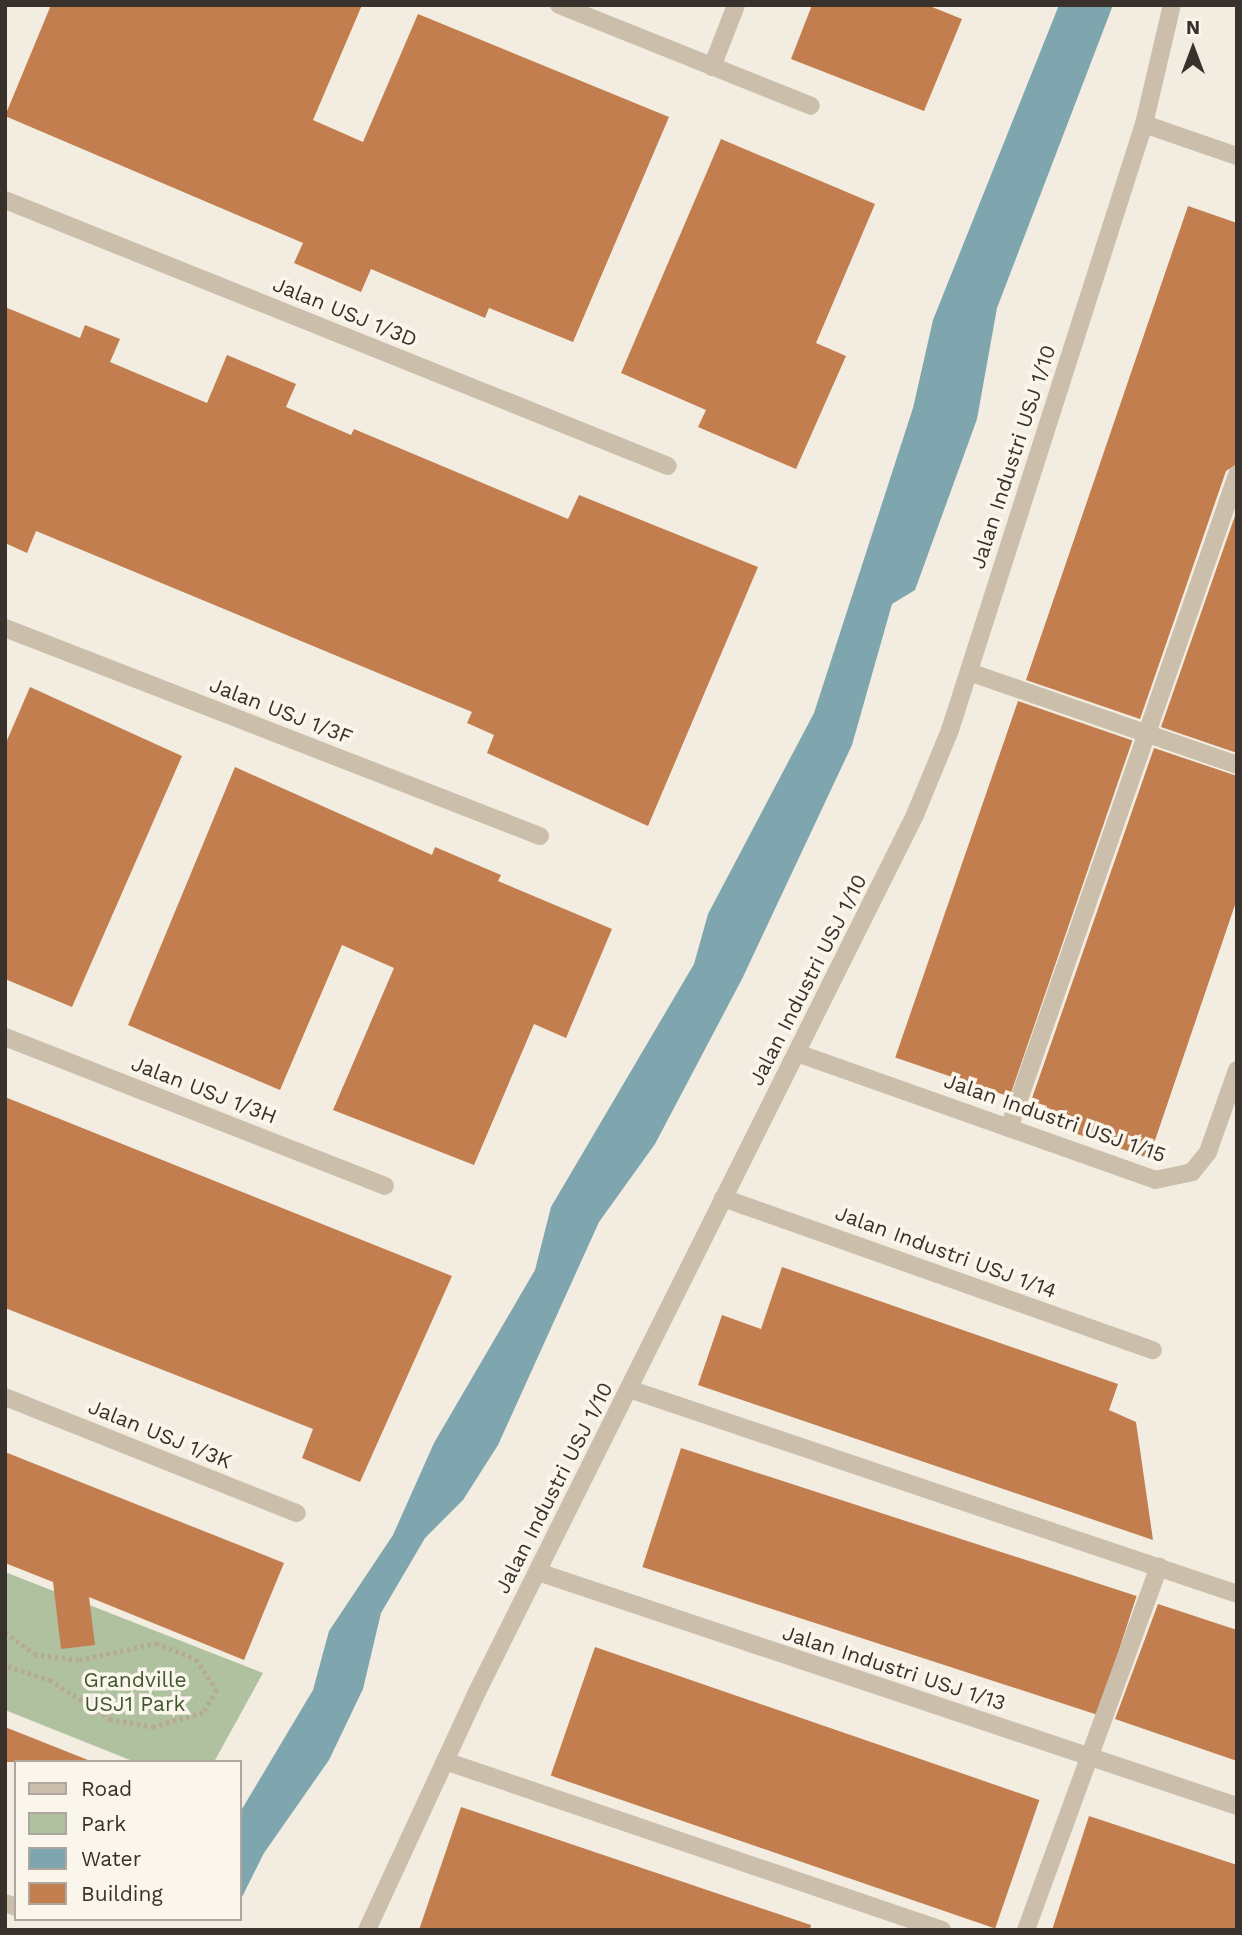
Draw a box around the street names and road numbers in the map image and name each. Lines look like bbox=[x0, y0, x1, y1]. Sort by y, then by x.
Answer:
street label: Jalan USJ 1/3D bbox=[269, 271, 421, 353]
street label: Jalan Industri USJ 1/10 bbox=[965, 342, 1061, 572]
street label: Jalan USJ 1/3F bbox=[206, 672, 356, 750]
street label: Jalan Industri USJ 1/10 bbox=[744, 870, 872, 1090]
street label: Jalan USJ 1/3H bbox=[127, 1051, 281, 1129]
street label: Jalan Industri USJ 1/15 bbox=[941, 1068, 1169, 1168]
street label: Jalan Industri USJ 1/14 bbox=[832, 1200, 1060, 1304]
street label: Jalan Industri USJ 1/10 bbox=[490, 1378, 618, 1598]
street label: Jalan USJ 1/3K bbox=[85, 1394, 235, 1474]
street label: Jalan Industri USJ 1/13 bbox=[779, 1620, 1009, 1716]

